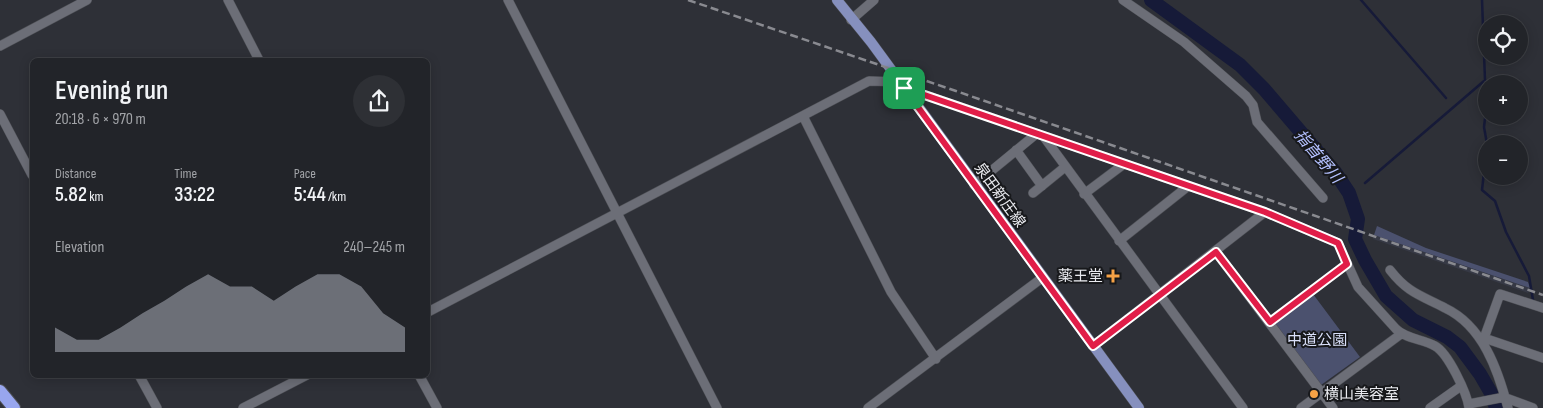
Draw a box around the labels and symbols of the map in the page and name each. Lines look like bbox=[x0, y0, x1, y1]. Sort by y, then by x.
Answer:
pin bbox=[883, 67, 925, 109]
water label: 指首野川 bbox=[1290, 126, 1347, 189]
street label: 泉田新庄線 bbox=[970, 159, 1029, 231]
place label: 薬王堂 bbox=[1058, 267, 1103, 286]
marker: 薬王堂 bbox=[1107, 270, 1119, 282]
park label: 中道公園 bbox=[1287, 331, 1347, 350]
place label: 横山美容室 bbox=[1324, 385, 1399, 404]
marker: 横山美容室 bbox=[1308, 388, 1320, 400]

